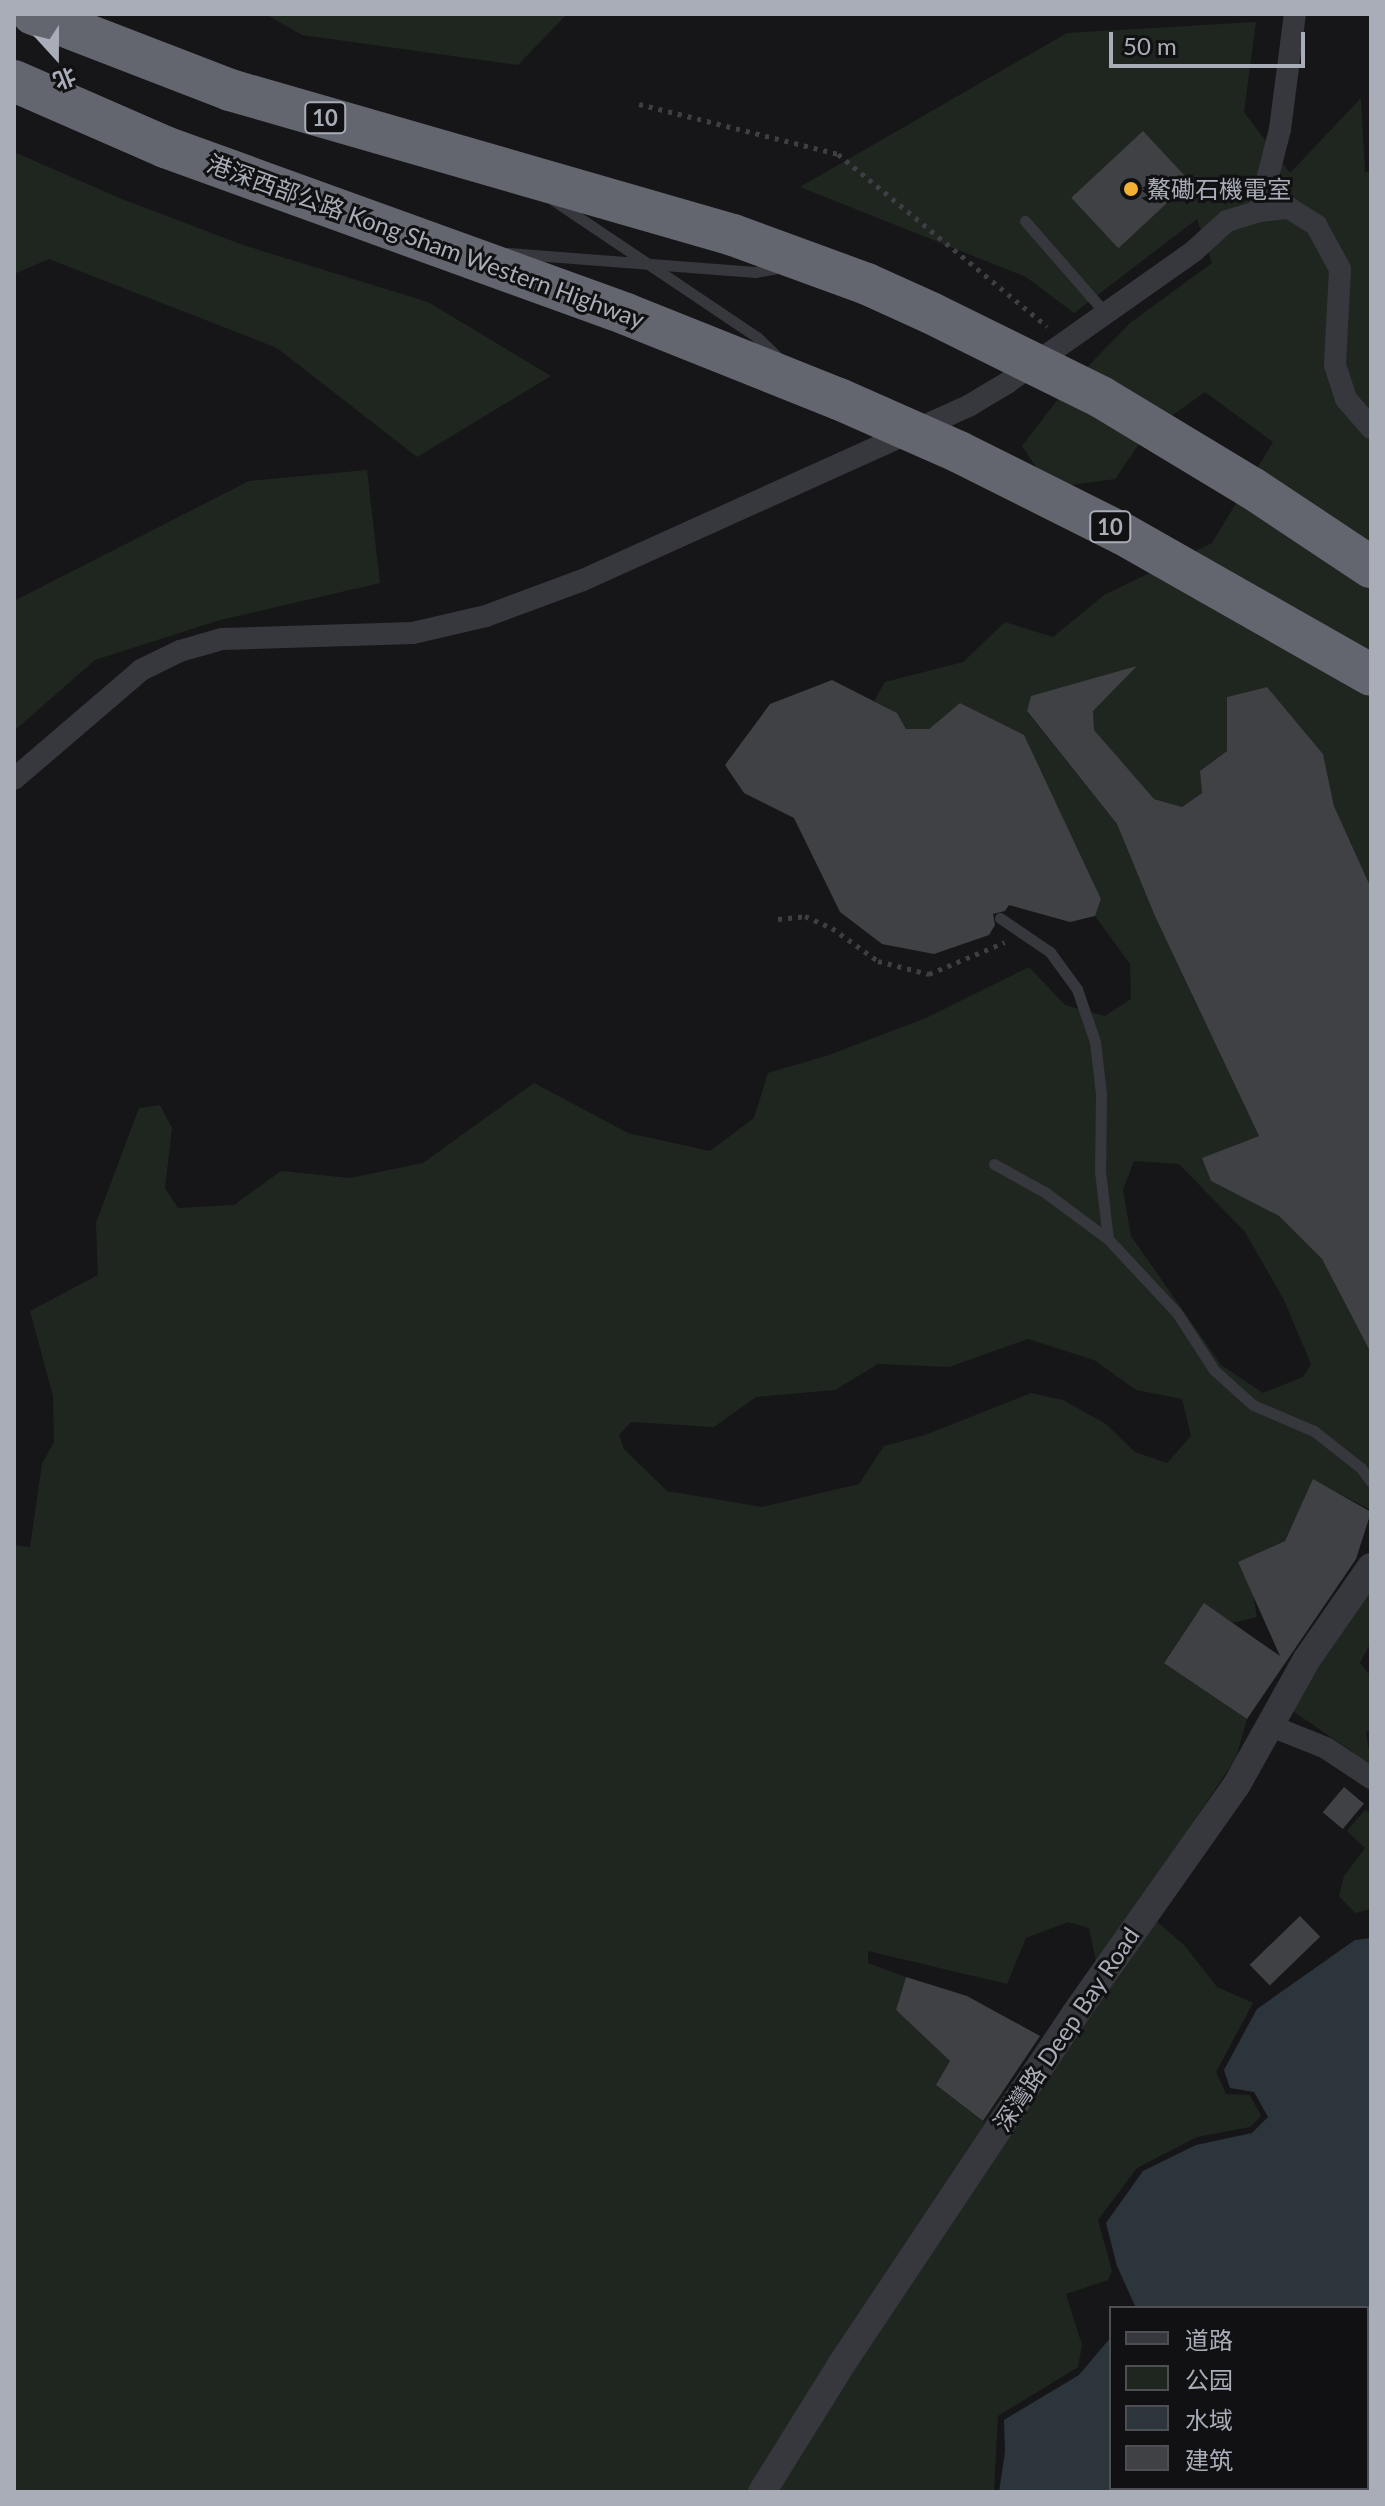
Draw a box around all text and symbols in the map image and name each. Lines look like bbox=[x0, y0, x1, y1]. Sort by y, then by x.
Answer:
north arrow bbox=[16, 16, 96, 96]
scale bar bbox=[1113, 16, 1309, 66]
text: 50 m bbox=[1123, 31, 1177, 60]
text: 北 bbox=[50, 62, 80, 95]
road number: 10 bbox=[303, 100, 347, 136]
street label: 港深西部公路 Kong Sham Western Highway bbox=[203, 148, 649, 334]
place label: 鰲磡石機電室 bbox=[1147, 175, 1291, 203]
marker: 鰲磡石機電室 bbox=[1122, 180, 1140, 198]
road number: 10 bbox=[1088, 509, 1132, 545]
street label: 深灣路 Deep Bay Road bbox=[987, 1922, 1145, 2136]
legend bbox=[1109, 2306, 1369, 2490]
text: 道路 bbox=[1185, 2325, 1233, 2354]
text: 公园 bbox=[1185, 2365, 1233, 2394]
text: 水域 bbox=[1185, 2405, 1233, 2434]
text: 建筑 bbox=[1185, 2445, 1233, 2474]

